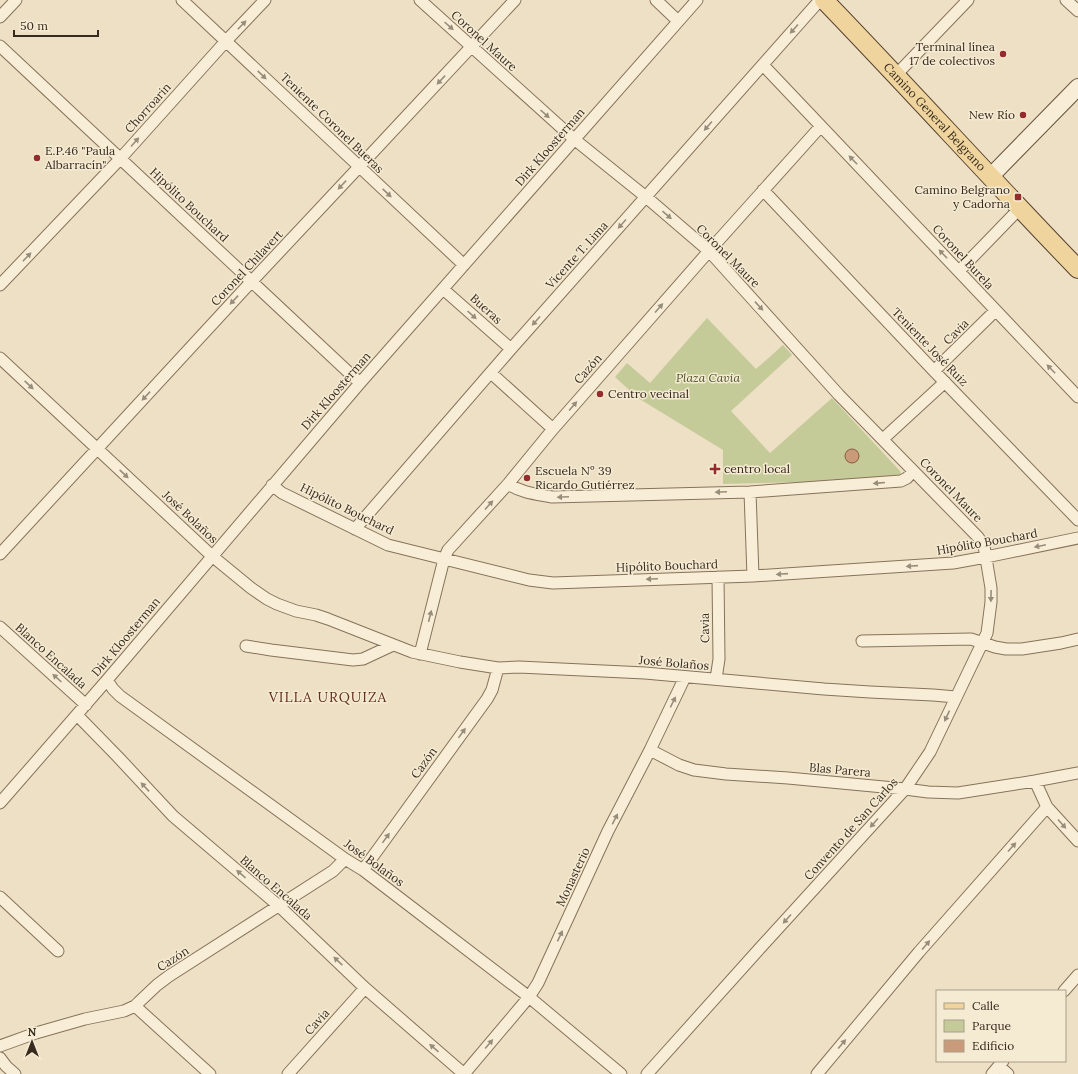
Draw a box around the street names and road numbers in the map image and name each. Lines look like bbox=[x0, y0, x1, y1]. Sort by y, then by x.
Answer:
street label: Coronel Maure bbox=[448, 7, 521, 75]
street label: Camino General Belgrano bbox=[881, 59, 989, 174]
street label: Teniente Coronel Bueras bbox=[278, 69, 387, 176]
street label: Chorroarin bbox=[121, 80, 174, 136]
street label: Dirk Kloosterman bbox=[512, 105, 588, 189]
street label: Hipólito Bouchard bbox=[147, 164, 232, 245]
street label: Vicente T. Lima bbox=[542, 218, 611, 292]
street label: Coronel Maure bbox=[693, 221, 764, 291]
street label: Coronel Burela bbox=[929, 221, 997, 292]
street label: Coronel Chilavert bbox=[208, 226, 286, 309]
street label: Bueras bbox=[467, 290, 506, 327]
street label: Teniente José Ruiz bbox=[889, 304, 972, 389]
street label: Cavia bbox=[940, 316, 972, 348]
street label: Dirk Kloosterman bbox=[298, 349, 374, 433]
street label: Cazón bbox=[571, 351, 605, 387]
street label: Coronel Maure bbox=[917, 454, 986, 525]
street label: Hipólito Bouchard bbox=[298, 479, 396, 538]
street label: José Bolaños bbox=[159, 486, 222, 546]
street label: Hipólito Bouchard bbox=[935, 525, 1039, 558]
street label: Hipólito Bouchard bbox=[616, 556, 718, 575]
street label: Dirk Kloosterman bbox=[88, 594, 163, 679]
street label: Cavia bbox=[697, 613, 712, 643]
street label: Blanco Encalada bbox=[13, 620, 90, 692]
street label: José Bolaños bbox=[637, 652, 710, 673]
street label: Cazón bbox=[407, 744, 440, 781]
street label: Blas Parera bbox=[809, 759, 871, 780]
street label: Convento de San Carlos bbox=[801, 774, 901, 883]
street label: José Bolaños bbox=[341, 835, 408, 890]
street label: Monasterio bbox=[552, 845, 593, 909]
street label: Blanco Encalada bbox=[237, 852, 315, 923]
street label: Cazón bbox=[154, 943, 191, 974]
street label: Cavia bbox=[301, 1005, 332, 1038]

